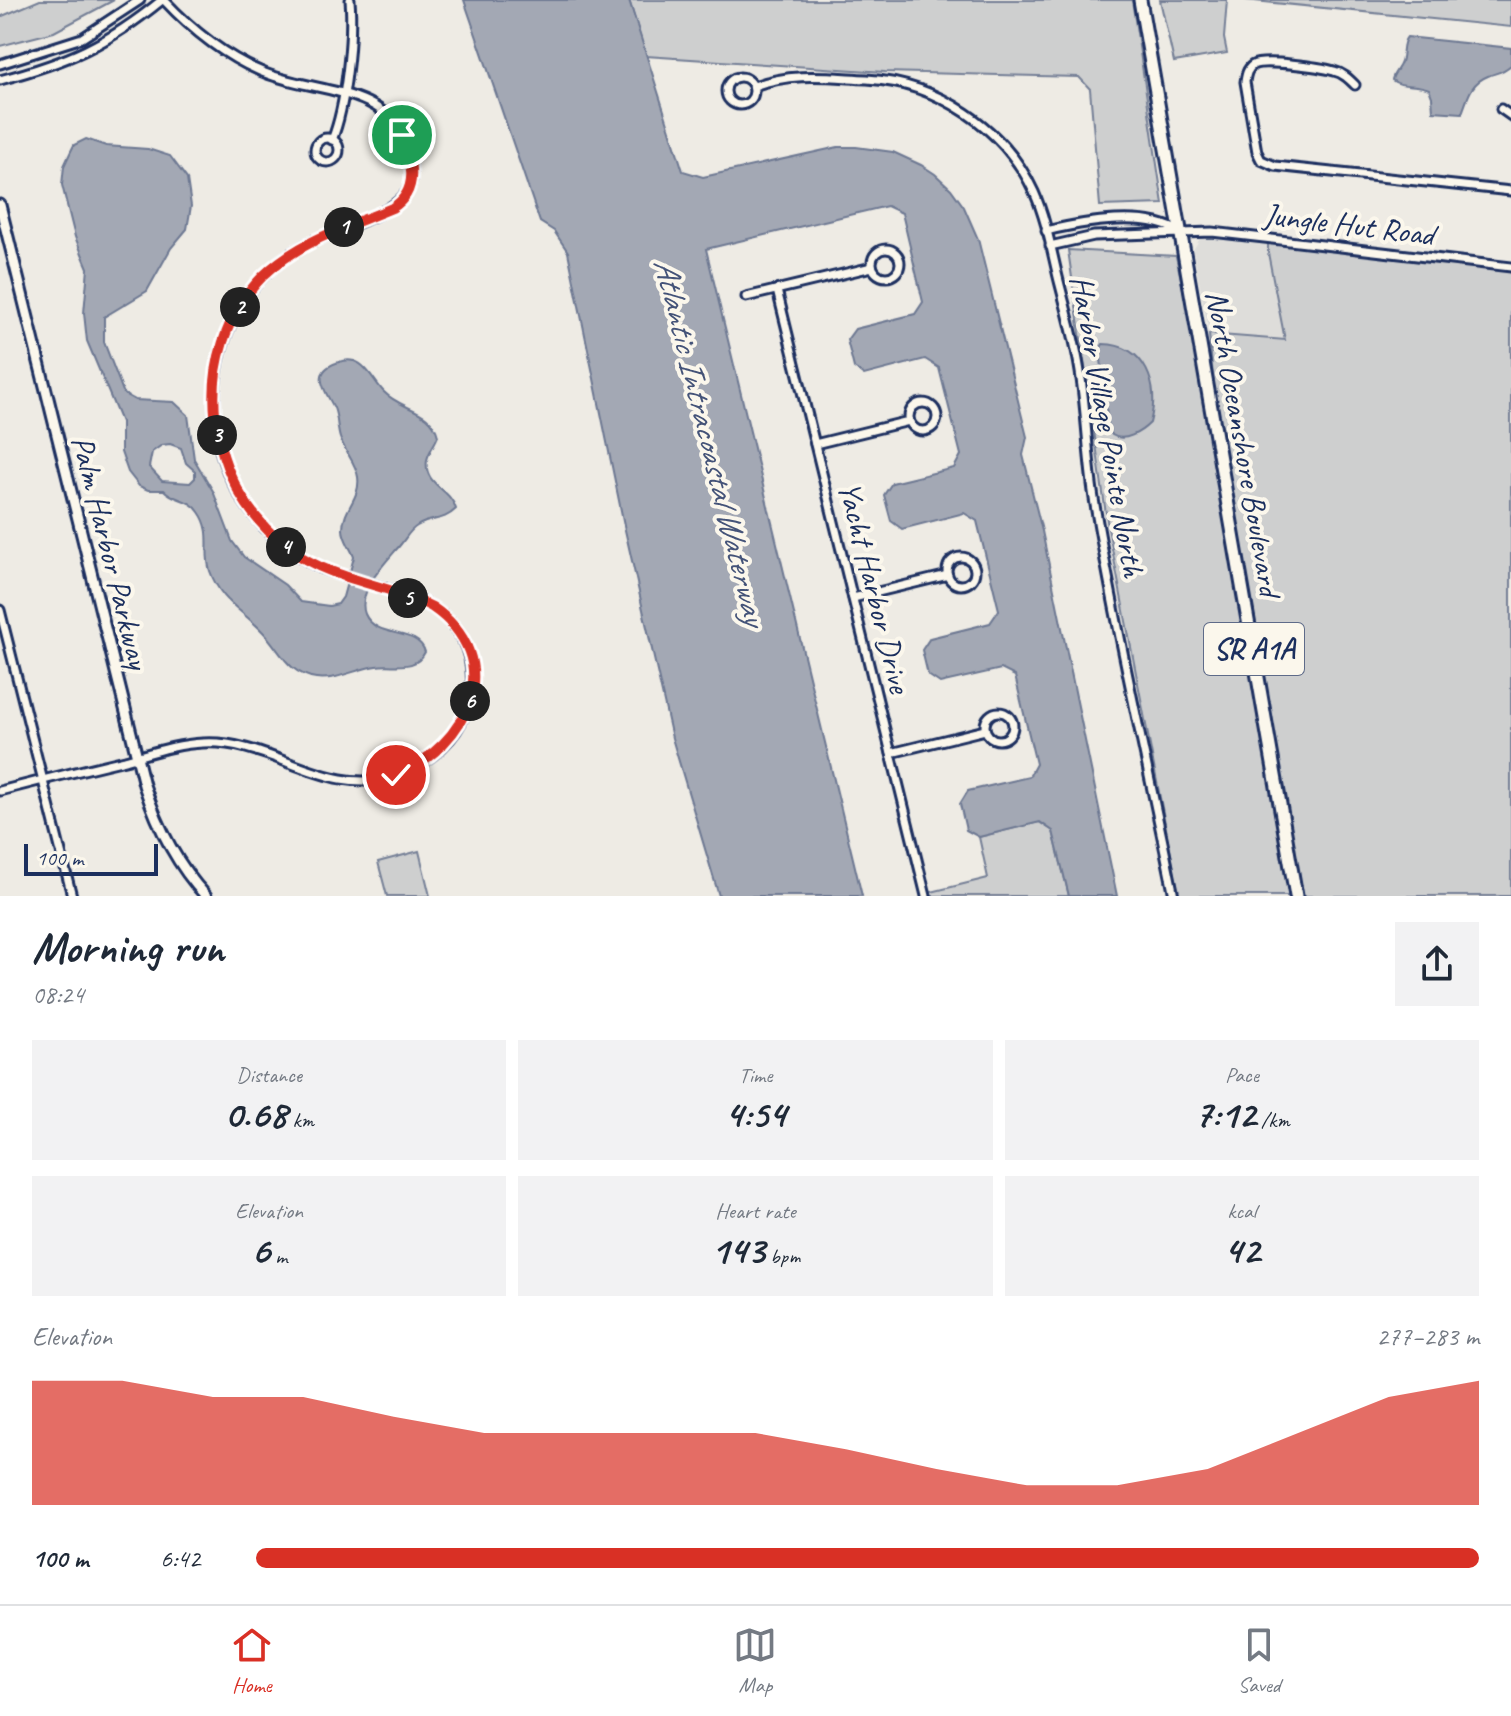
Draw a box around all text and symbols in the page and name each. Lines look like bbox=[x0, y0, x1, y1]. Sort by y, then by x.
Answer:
pin bbox=[368, 101, 436, 169]
icon: arrive bbox=[380, 113, 424, 157]
street label: Jungle Hut Road bbox=[1260, 193, 1442, 256]
pin: 1 bbox=[324, 207, 364, 247]
text: 1 bbox=[339, 213, 349, 241]
water label: Atlantic Intracoastal Waterway bbox=[644, 254, 778, 634]
street label: Harbor Village Pointe North bbox=[1061, 272, 1154, 581]
pin: 2 bbox=[220, 287, 260, 327]
street label: North Oceanshore Boulevard bbox=[1196, 287, 1291, 603]
text: 2 bbox=[235, 293, 245, 321]
pin: 3 bbox=[197, 415, 237, 455]
text: 3 bbox=[212, 421, 222, 449]
street label: Palm Harbor Parkway bbox=[62, 432, 160, 676]
street label: Yacht Harbor Drive bbox=[828, 477, 921, 700]
pin: 4 bbox=[266, 527, 306, 567]
text: 4 bbox=[281, 533, 291, 561]
pin: 5 bbox=[388, 578, 428, 618]
text: 5 bbox=[403, 584, 413, 612]
road number: SR A1A bbox=[1204, 623, 1304, 675]
pin: 6 bbox=[450, 681, 490, 721]
text: 6 bbox=[465, 687, 475, 715]
pin bbox=[362, 741, 430, 809]
icon: check bbox=[374, 753, 418, 797]
scale bar bbox=[24, 840, 158, 876]
text: 100 m bbox=[36, 844, 83, 872]
text: Morning run bbox=[32, 920, 224, 975]
button: share bbox=[1395, 922, 1479, 1006]
text: 08:24 bbox=[32, 978, 84, 1011]
text: Distance bbox=[236, 1061, 302, 1089]
text: Time bbox=[739, 1061, 772, 1089]
text: Pace bbox=[1225, 1061, 1259, 1089]
text: 0.68 bbox=[224, 1089, 287, 1139]
text: 4:54 bbox=[725, 1089, 786, 1139]
text: 7:12 bbox=[1194, 1089, 1256, 1139]
text: km bbox=[287, 1106, 314, 1134]
text: /km bbox=[1256, 1106, 1290, 1134]
text: Elevation bbox=[235, 1197, 303, 1225]
text: Heart rate bbox=[715, 1197, 796, 1225]
text: kcal bbox=[1227, 1197, 1256, 1225]
text: 6 bbox=[251, 1225, 270, 1275]
text: 143 bbox=[711, 1225, 765, 1275]
text: 42 bbox=[1224, 1225, 1260, 1275]
text: m bbox=[270, 1242, 287, 1270]
text: bpm bbox=[765, 1242, 800, 1270]
text: Elevation bbox=[32, 1320, 112, 1353]
text: 277–283 m bbox=[1376, 1320, 1479, 1353]
text: 100 m bbox=[32, 1542, 88, 1575]
text: 6:42 bbox=[160, 1542, 200, 1575]
tab: Home bbox=[230, 1623, 274, 1699]
tab: Map bbox=[733, 1623, 777, 1699]
tab: Saved bbox=[1237, 1623, 1281, 1699]

